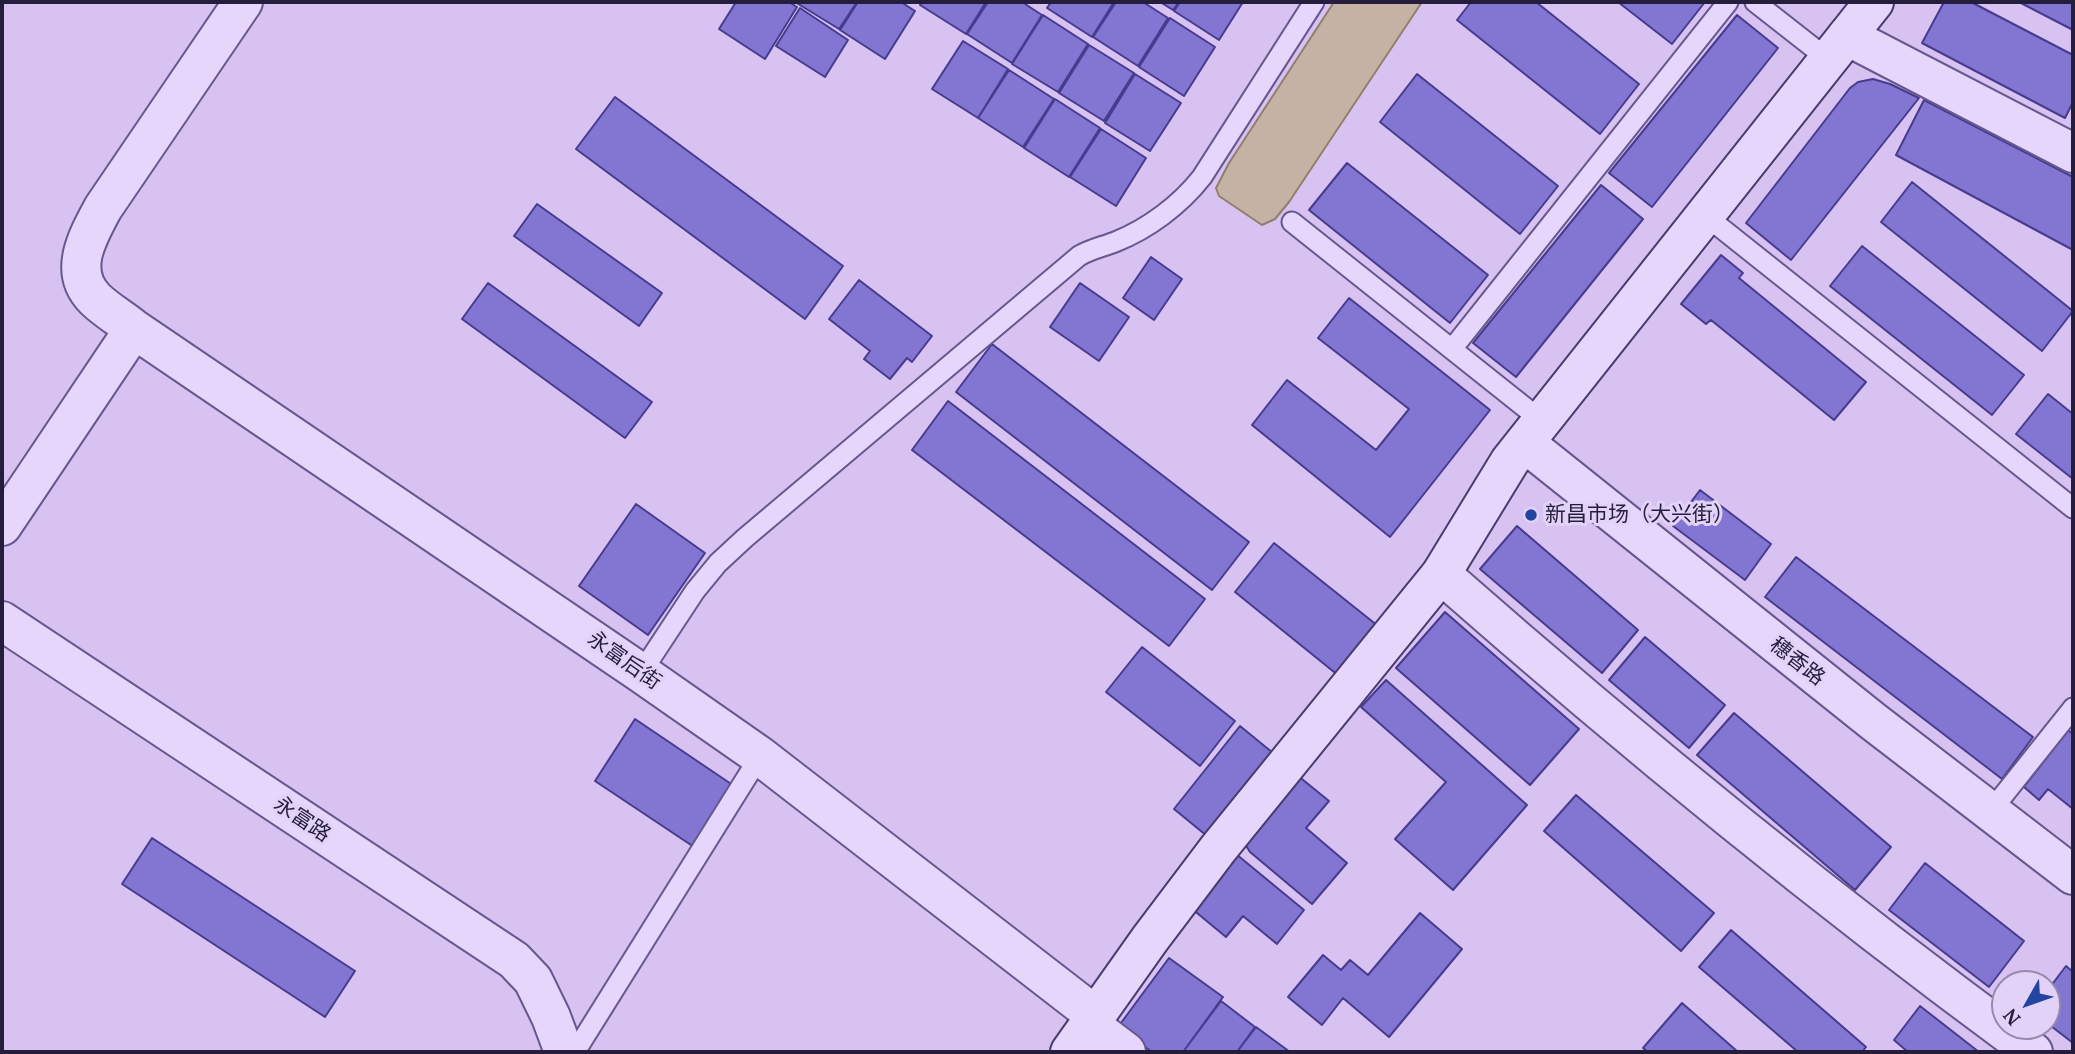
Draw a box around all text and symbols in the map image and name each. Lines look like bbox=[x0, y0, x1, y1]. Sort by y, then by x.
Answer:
place label: 新昌市场（大兴街） bbox=[1545, 502, 1734, 528]
marker: 新昌市场（大兴街） bbox=[1523, 507, 1539, 523]
street label: 永富后街 bbox=[582, 627, 666, 695]
street label: 穗香路 bbox=[1764, 633, 1830, 691]
street label: 永富路 bbox=[269, 792, 335, 848]
north arrow bbox=[1991, 970, 2061, 1040]
text: N bbox=[1997, 1004, 2025, 1031]

